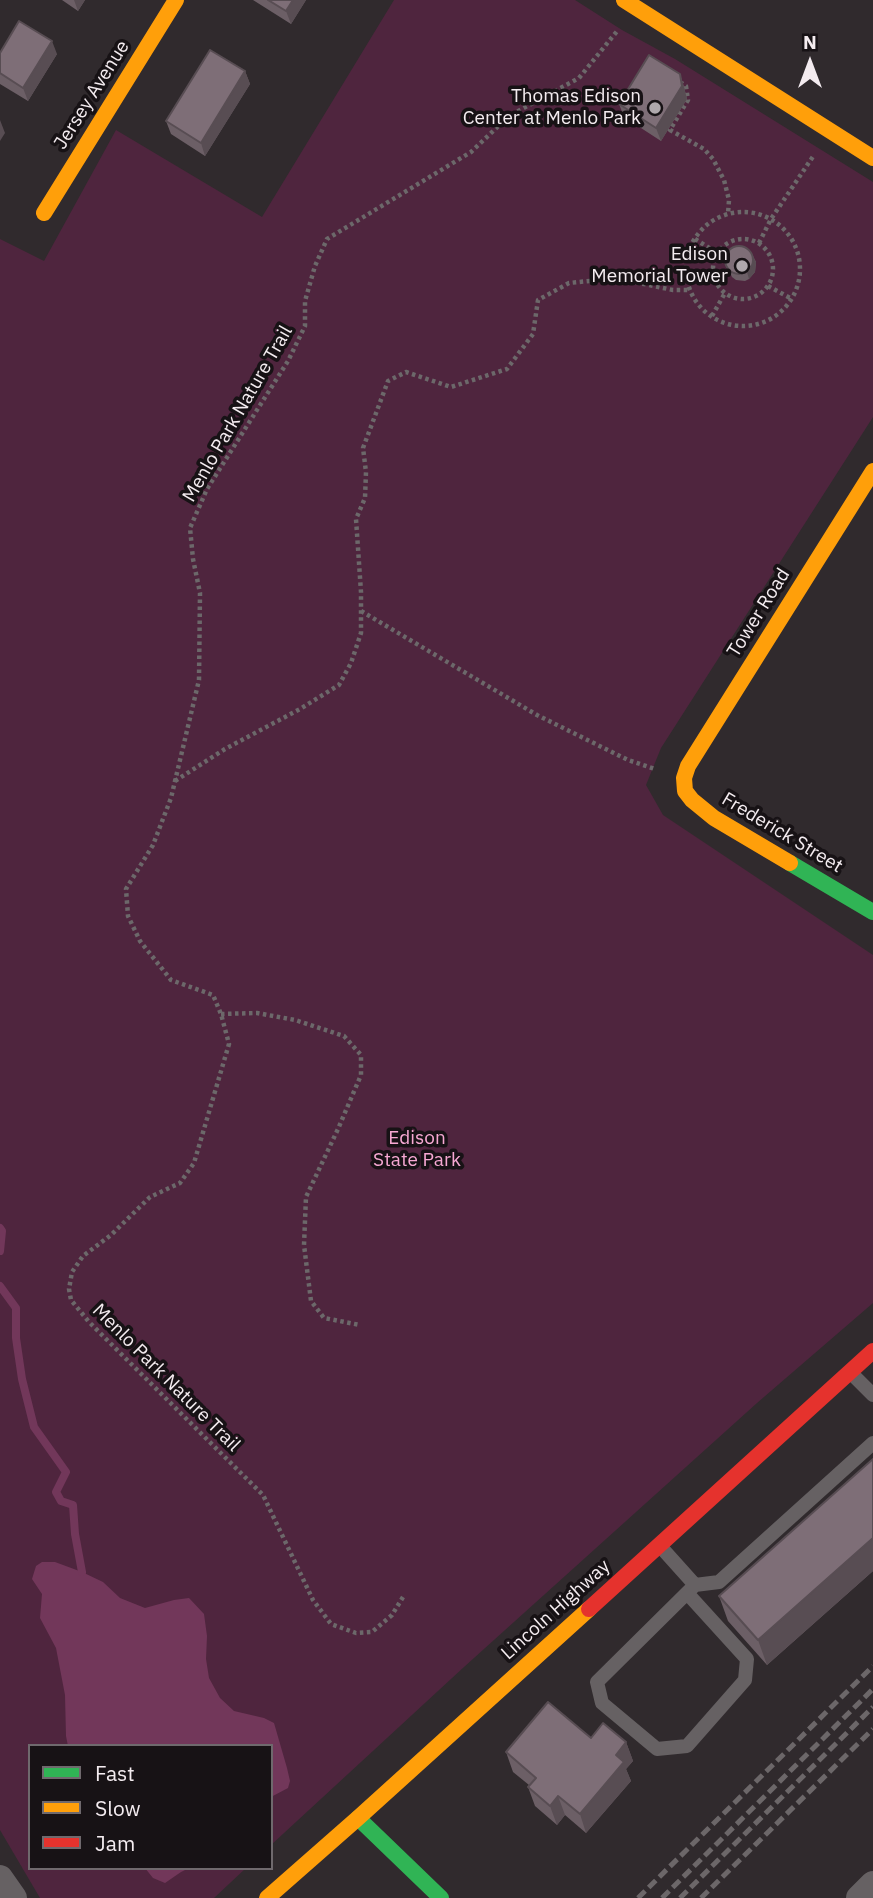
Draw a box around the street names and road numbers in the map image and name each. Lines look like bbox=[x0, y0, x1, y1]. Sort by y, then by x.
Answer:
street label: Jersey Avenue bbox=[49, 36, 135, 154]
street label: Menlo Park Nature Trail bbox=[178, 322, 298, 506]
street label: Tower Road bbox=[723, 564, 795, 662]
street label: Frederick Street bbox=[717, 788, 847, 878]
street label: Menlo Park Nature Trail bbox=[87, 1299, 245, 1457]
street label: Lincoln Highway bbox=[497, 1555, 615, 1665]

